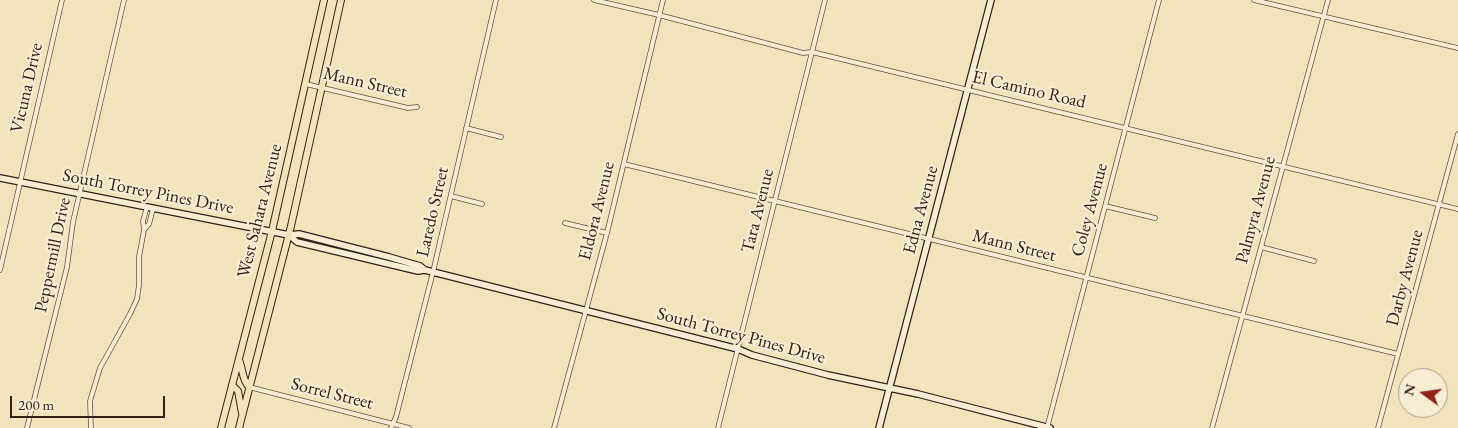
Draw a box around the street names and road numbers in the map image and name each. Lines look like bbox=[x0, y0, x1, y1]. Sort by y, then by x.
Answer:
street label: Vicuna Drive bbox=[6, 41, 48, 135]
street label: Mann Street bbox=[321, 63, 409, 103]
street label: El Camino Road bbox=[970, 66, 1088, 114]
street label: West Sahara Avenue bbox=[233, 142, 287, 280]
street label: Palmyra Avenue bbox=[1231, 154, 1281, 266]
street label: Eldora Avenue bbox=[574, 159, 620, 263]
street label: Coley Avenue bbox=[1067, 161, 1113, 259]
street label: Edna Avenue bbox=[899, 163, 943, 257]
street label: South Torrey Pines Drive bbox=[61, 165, 235, 219]
street label: Laredo Street bbox=[412, 165, 454, 259]
street label: Tara Avenue bbox=[737, 167, 779, 255]
street label: Peppermill Drive bbox=[30, 196, 76, 314]
street label: Mann Street bbox=[970, 225, 1058, 267]
street label: Darby Avenue bbox=[1382, 228, 1428, 328]
street label: South Torrey Pines Drive bbox=[654, 303, 828, 369]
street label: Sorrel Street bbox=[289, 373, 375, 415]

